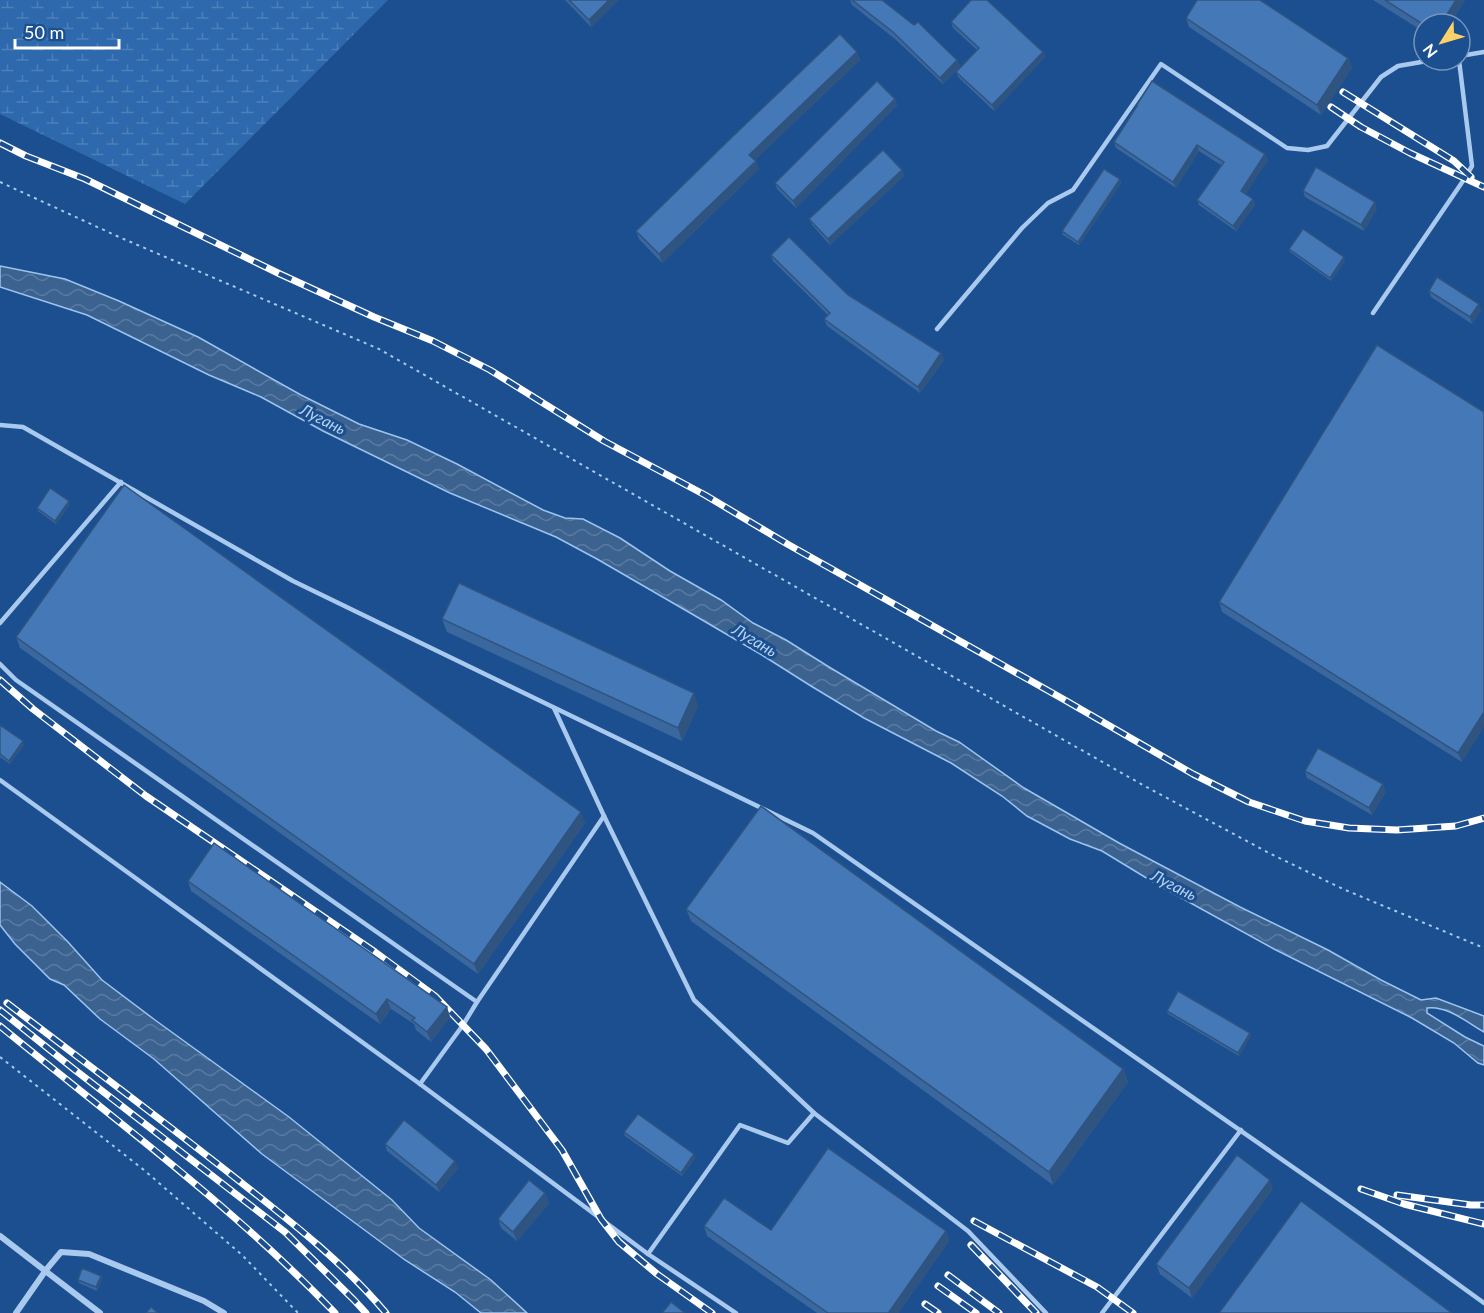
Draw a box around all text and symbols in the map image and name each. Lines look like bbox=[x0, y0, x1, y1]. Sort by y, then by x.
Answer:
scale bar bbox=[15, 12, 118, 50]
north arrow bbox=[1412, 12, 1472, 72]
text: 50 m bbox=[24, 21, 64, 43]
text: N bbox=[1418, 41, 1441, 62]
water label: Лугань bbox=[296, 399, 349, 438]
water label: Лугань bbox=[729, 618, 781, 660]
water label: Лугань bbox=[1147, 865, 1200, 904]

